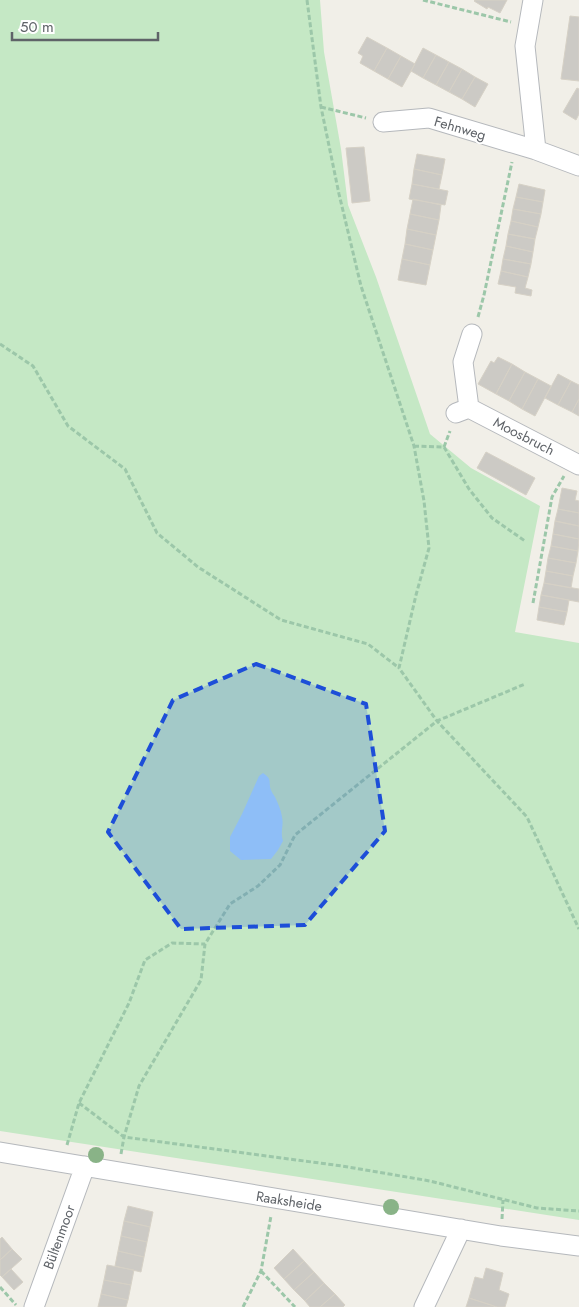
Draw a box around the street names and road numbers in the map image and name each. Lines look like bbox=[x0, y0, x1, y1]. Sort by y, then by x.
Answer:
street label: Fehnweg bbox=[432, 111, 488, 145]
street label: Moosbruch bbox=[490, 412, 558, 460]
street label: Raaksheide bbox=[255, 1186, 323, 1216]
street label: Bültenmoor bbox=[38, 1202, 80, 1272]

